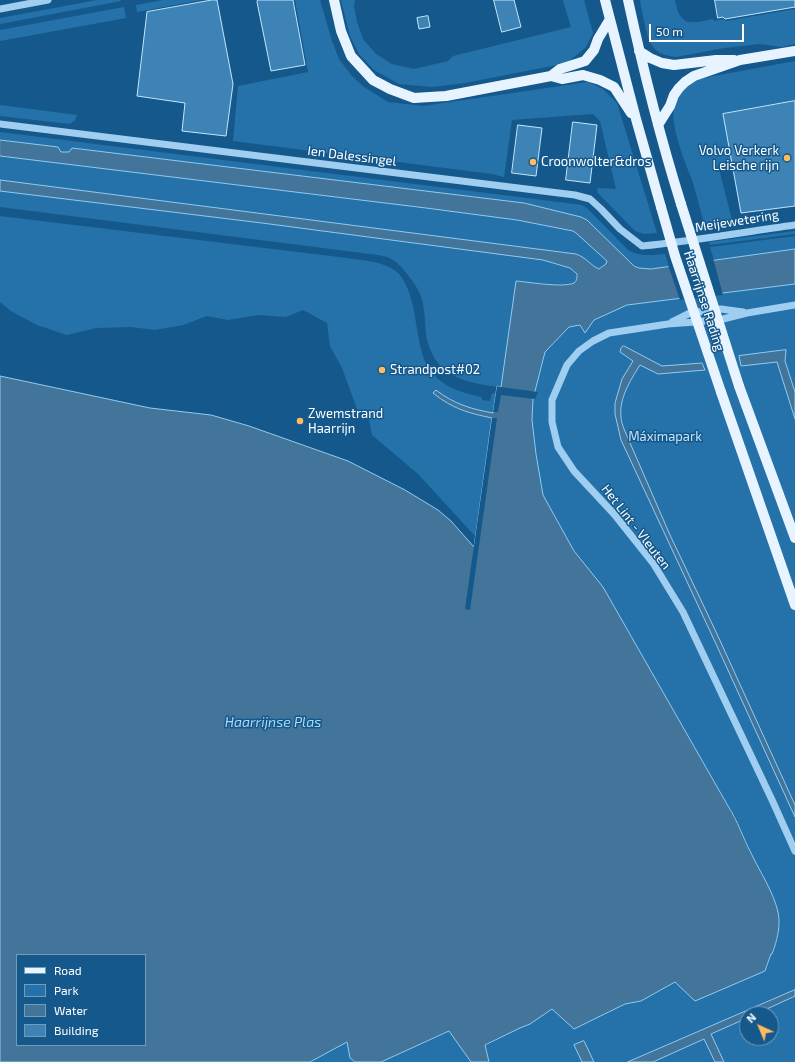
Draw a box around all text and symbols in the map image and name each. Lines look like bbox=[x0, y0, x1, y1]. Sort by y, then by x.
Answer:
scale bar bbox=[651, 16, 746, 42]
text: 50 m bbox=[656, 24, 683, 38]
street label: Ien Dalessingel bbox=[307, 143, 397, 169]
place label: Volvo Verkerk Leische rijn bbox=[699, 143, 779, 174]
marker: Volvo Verkerk Leische rijn bbox=[782, 153, 792, 163]
place label: Croonwolter&dros bbox=[541, 154, 651, 170]
marker: Croonwolter&dros bbox=[528, 157, 538, 167]
street label: Meijewetering bbox=[694, 207, 780, 235]
street label: Haarrijnse Rading bbox=[680, 249, 728, 353]
place label: Strandpost#02 bbox=[390, 362, 480, 378]
marker: Strandpost#02 bbox=[377, 365, 387, 375]
place label: Zwemstrand Haarrijn bbox=[308, 406, 383, 437]
marker: Zwemstrand Haarrijn bbox=[295, 416, 305, 426]
park label: Máximapark bbox=[628, 429, 702, 445]
street label: Het Lint - Vleuten bbox=[598, 482, 674, 572]
water label: Haarrijnse Plas bbox=[225, 714, 321, 730]
legend bbox=[16, 954, 146, 1046]
text: Road bbox=[54, 963, 82, 977]
text: Park bbox=[54, 983, 79, 997]
text: Water bbox=[54, 1003, 88, 1017]
north arrow bbox=[739, 1006, 779, 1046]
text: N bbox=[744, 1010, 758, 1025]
text: Building bbox=[54, 1023, 98, 1037]

